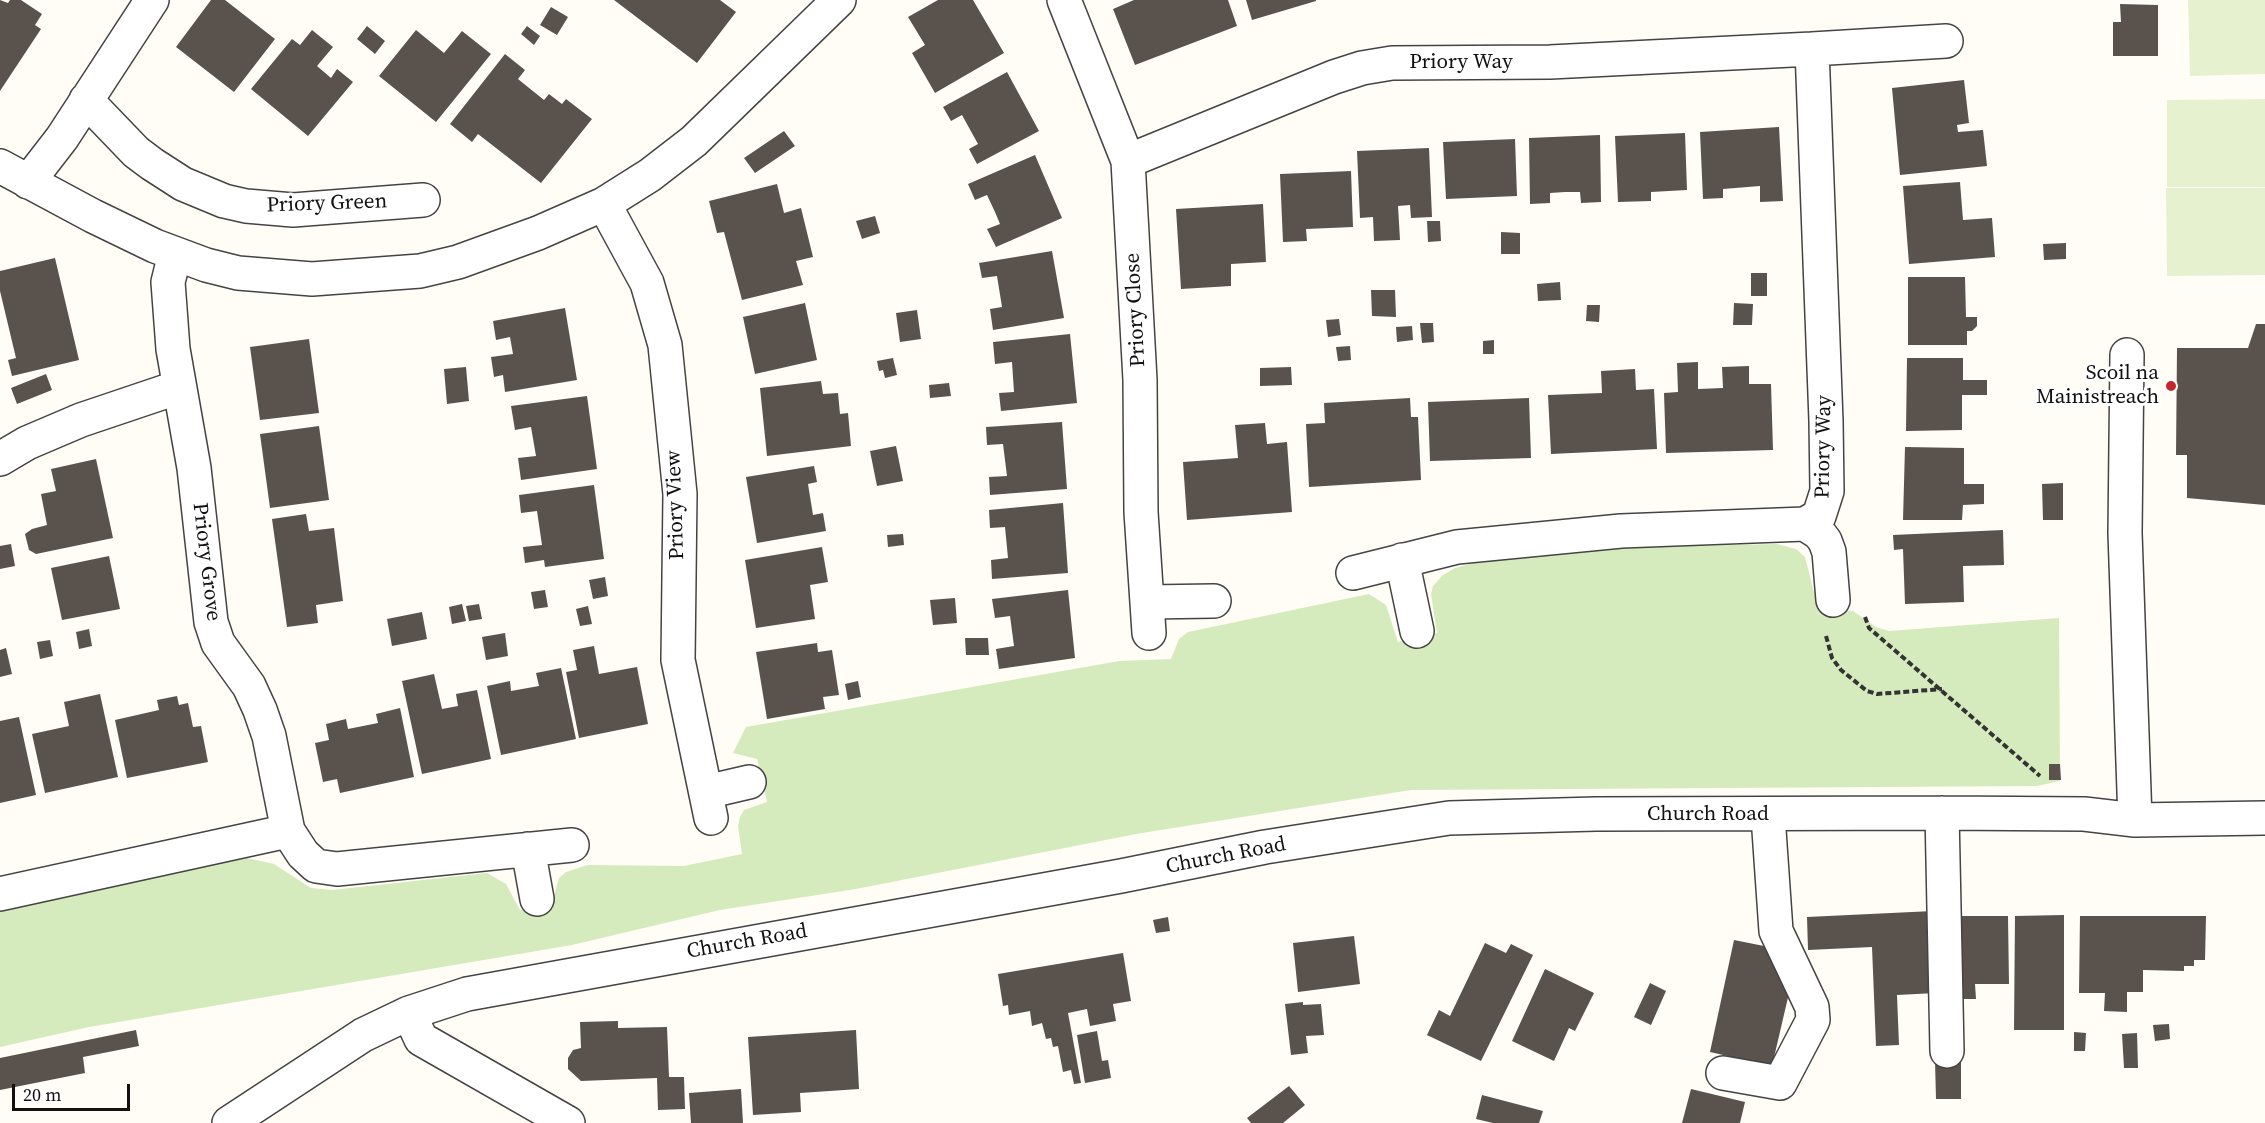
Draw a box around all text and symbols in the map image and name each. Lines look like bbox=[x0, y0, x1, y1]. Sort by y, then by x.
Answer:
street label: Priory Way bbox=[1409, 50, 1513, 76]
street label: Priory Green bbox=[266, 189, 388, 219]
street label: Priory Close bbox=[1120, 252, 1152, 368]
place label: Scoil na Mainistreach bbox=[2036, 361, 2159, 411]
marker: Scoil na Mainistreach bbox=[2164, 379, 2178, 393]
street label: Priory Way bbox=[1810, 395, 1838, 499]
street label: Priory View bbox=[661, 450, 691, 560]
street label: Priory Grove bbox=[186, 501, 226, 623]
street label: Church Road bbox=[1647, 802, 1769, 828]
street label: Church Road bbox=[1164, 832, 1288, 880]
street label: Church Road bbox=[685, 919, 809, 965]
scale bar bbox=[15, 1072, 134, 1110]
text: 20 m bbox=[23, 1082, 61, 1107]

